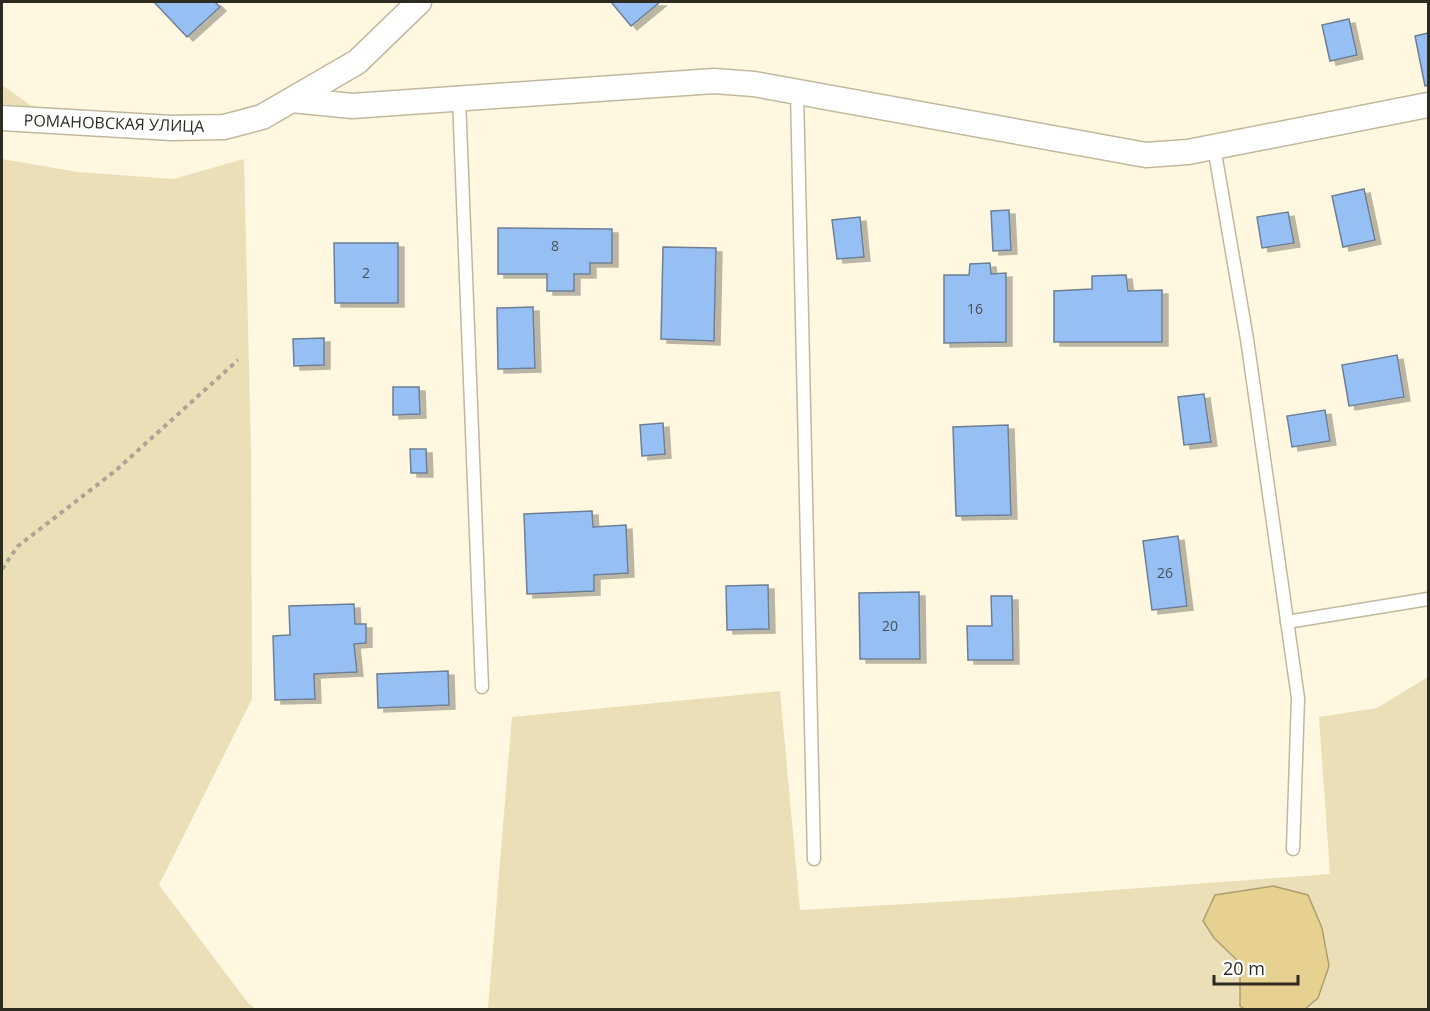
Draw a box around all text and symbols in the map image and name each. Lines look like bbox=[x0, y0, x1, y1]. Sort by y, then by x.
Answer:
street label: РОМАНОВСКАЯ УЛИЦА bbox=[23, 109, 206, 137]
house number: 8 bbox=[551, 236, 559, 255]
house number: 2 bbox=[362, 263, 370, 282]
house number: 16 bbox=[967, 299, 983, 318]
house number: 26 bbox=[1157, 563, 1173, 582]
house number: 20 bbox=[882, 616, 898, 635]
scale bar bbox=[1214, 948, 1298, 986]
text: 20 m bbox=[1223, 956, 1265, 980]

